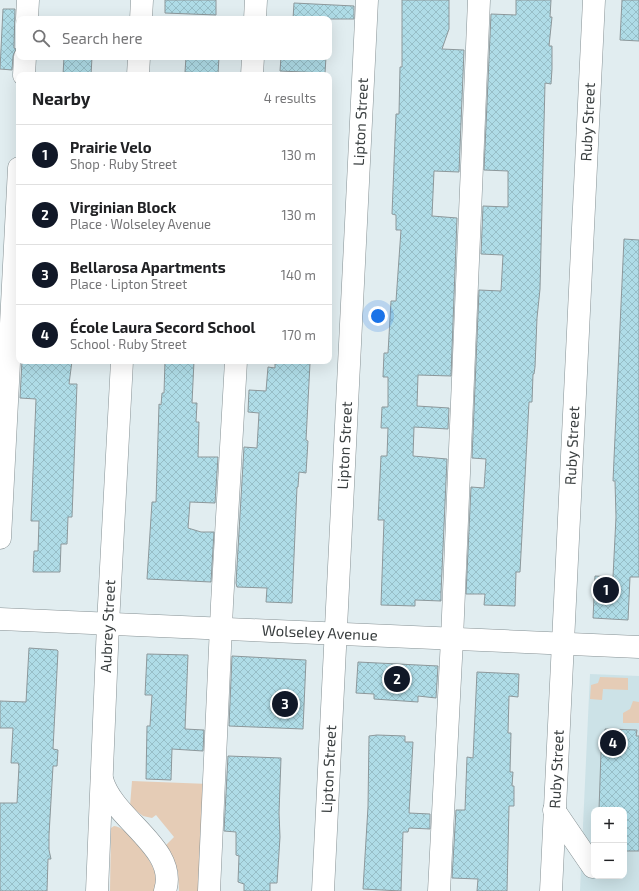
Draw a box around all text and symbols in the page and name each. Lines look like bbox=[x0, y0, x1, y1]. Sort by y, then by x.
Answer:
search box bbox=[16, 16, 332, 60]
icon: search bbox=[30, 27, 52, 49]
text: Search here bbox=[62, 29, 143, 47]
street label: Lipton Street bbox=[349, 77, 371, 166]
street label: Ruby Street bbox=[576, 82, 598, 162]
text: Nearby bbox=[32, 88, 90, 108]
text: 4 results bbox=[264, 90, 316, 106]
text: Prairie Velo bbox=[70, 138, 151, 156]
text: 1 bbox=[42, 147, 48, 163]
text: 130 m bbox=[281, 147, 316, 163]
text: Shop · Ruby Street bbox=[70, 156, 177, 172]
text: Virginian Block bbox=[70, 198, 176, 216]
text: 2 bbox=[41, 207, 49, 223]
text: 130 m bbox=[281, 207, 316, 223]
text: Place · Wolseley Avenue bbox=[70, 216, 211, 232]
text: Bellarosa Apartments bbox=[70, 258, 226, 276]
text: 3 bbox=[41, 267, 49, 283]
text: 140 m bbox=[281, 267, 316, 283]
text: Place · Lipton Street bbox=[70, 276, 187, 292]
your location bbox=[368, 306, 388, 326]
text: École Laura Secord School bbox=[70, 318, 256, 336]
text: 4 bbox=[41, 327, 49, 343]
text: 170 m bbox=[282, 327, 316, 343]
text: School · Ruby Street bbox=[70, 336, 187, 352]
street label: Lipton Street bbox=[333, 401, 355, 490]
street label: Ruby Street bbox=[561, 405, 582, 485]
pin: 1 bbox=[593, 575, 619, 605]
street label: Aubrey Street bbox=[96, 579, 118, 673]
street label: Wolseley Avenue bbox=[261, 620, 378, 644]
pin: 2 bbox=[384, 664, 410, 694]
pin: 3 bbox=[272, 689, 298, 719]
street label: Lipton Street bbox=[317, 724, 339, 814]
pin: 4 bbox=[600, 728, 626, 758]
street label: Ruby Street bbox=[545, 729, 567, 809]
map controls bbox=[591, 807, 627, 879]
button: + bbox=[591, 807, 627, 843]
button: − bbox=[591, 843, 627, 879]

